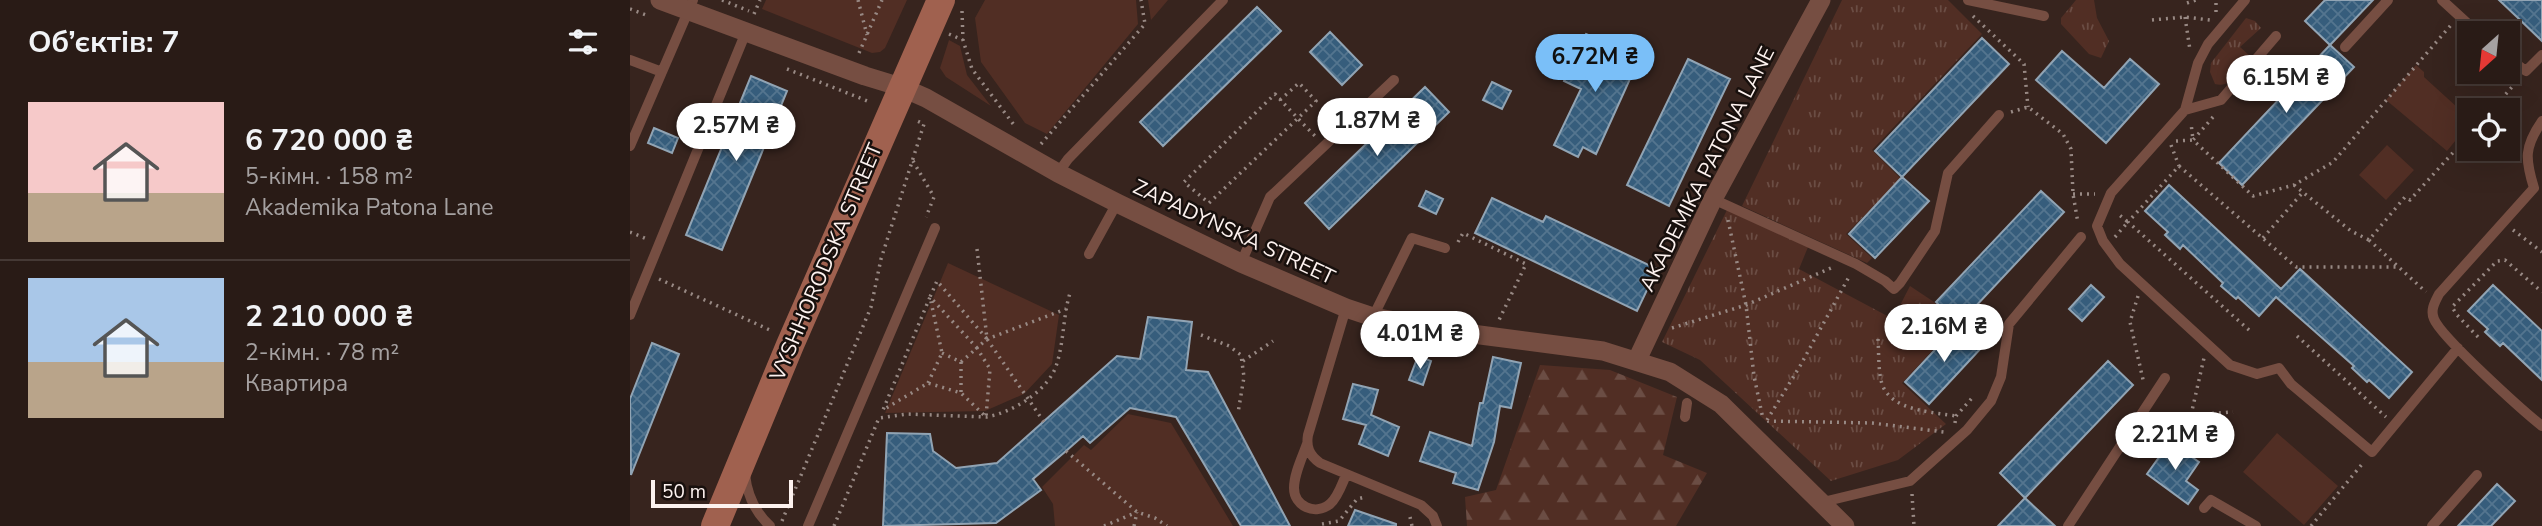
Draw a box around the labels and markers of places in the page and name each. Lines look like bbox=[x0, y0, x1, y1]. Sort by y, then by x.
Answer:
pin: 6.72M ₴ bbox=[1530, 34, 1660, 94]
pin: 6.15M ₴ bbox=[2221, 55, 2351, 115]
pin: 1.87M ₴ bbox=[1312, 99, 1442, 158]
pin: 2.57M ₴ bbox=[671, 104, 801, 163]
pin: 2.16M ₴ bbox=[1879, 304, 2009, 364]
pin: 4.01M ₴ bbox=[1355, 312, 1485, 371]
pin: 2.21M ₴ bbox=[2110, 412, 2240, 472]

